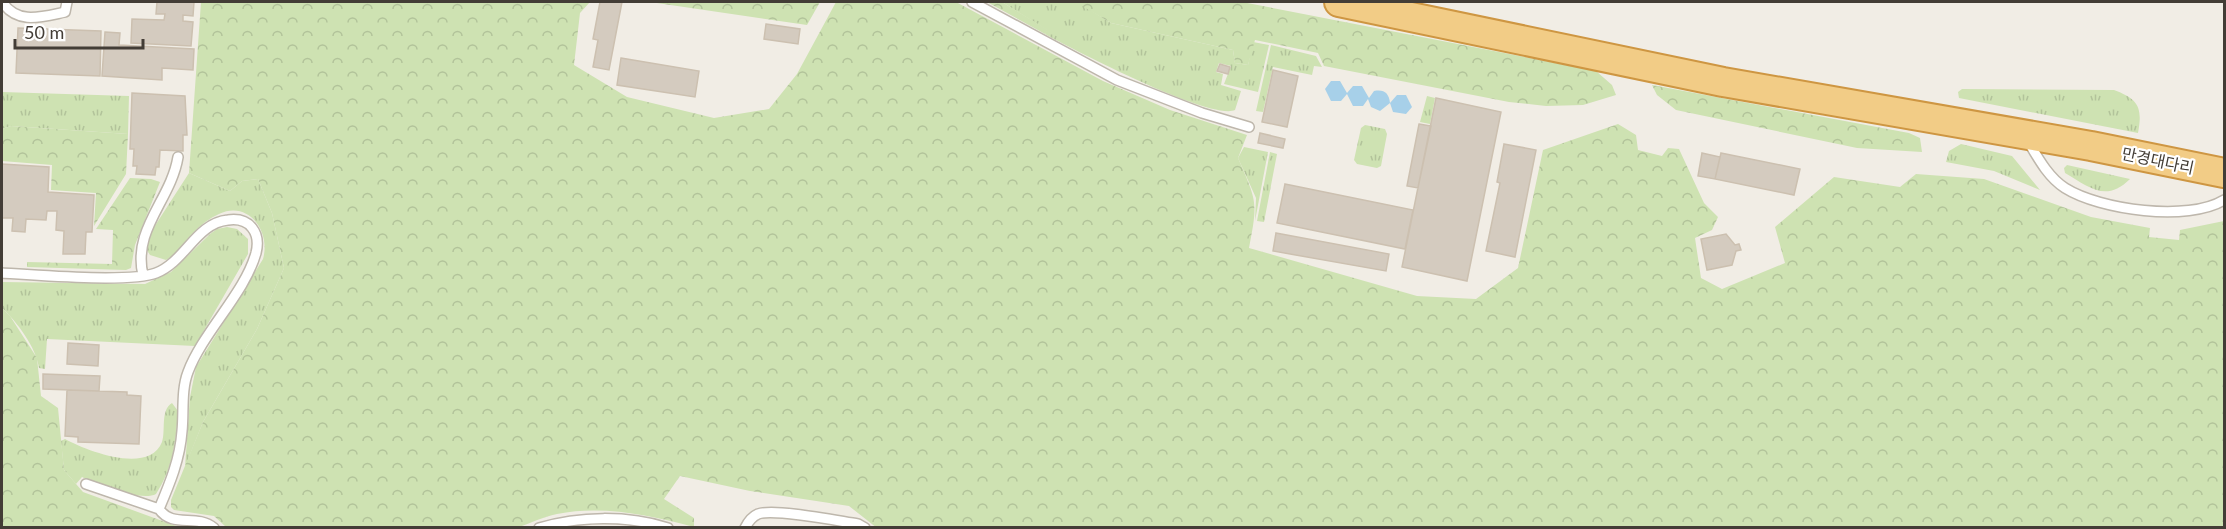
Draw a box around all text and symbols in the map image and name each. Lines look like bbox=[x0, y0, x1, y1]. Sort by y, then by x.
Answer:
scale bar bbox=[15, 12, 142, 50]
text: 50 m bbox=[24, 21, 64, 43]
street label: 만경대다리 bbox=[2120, 143, 2196, 177]

